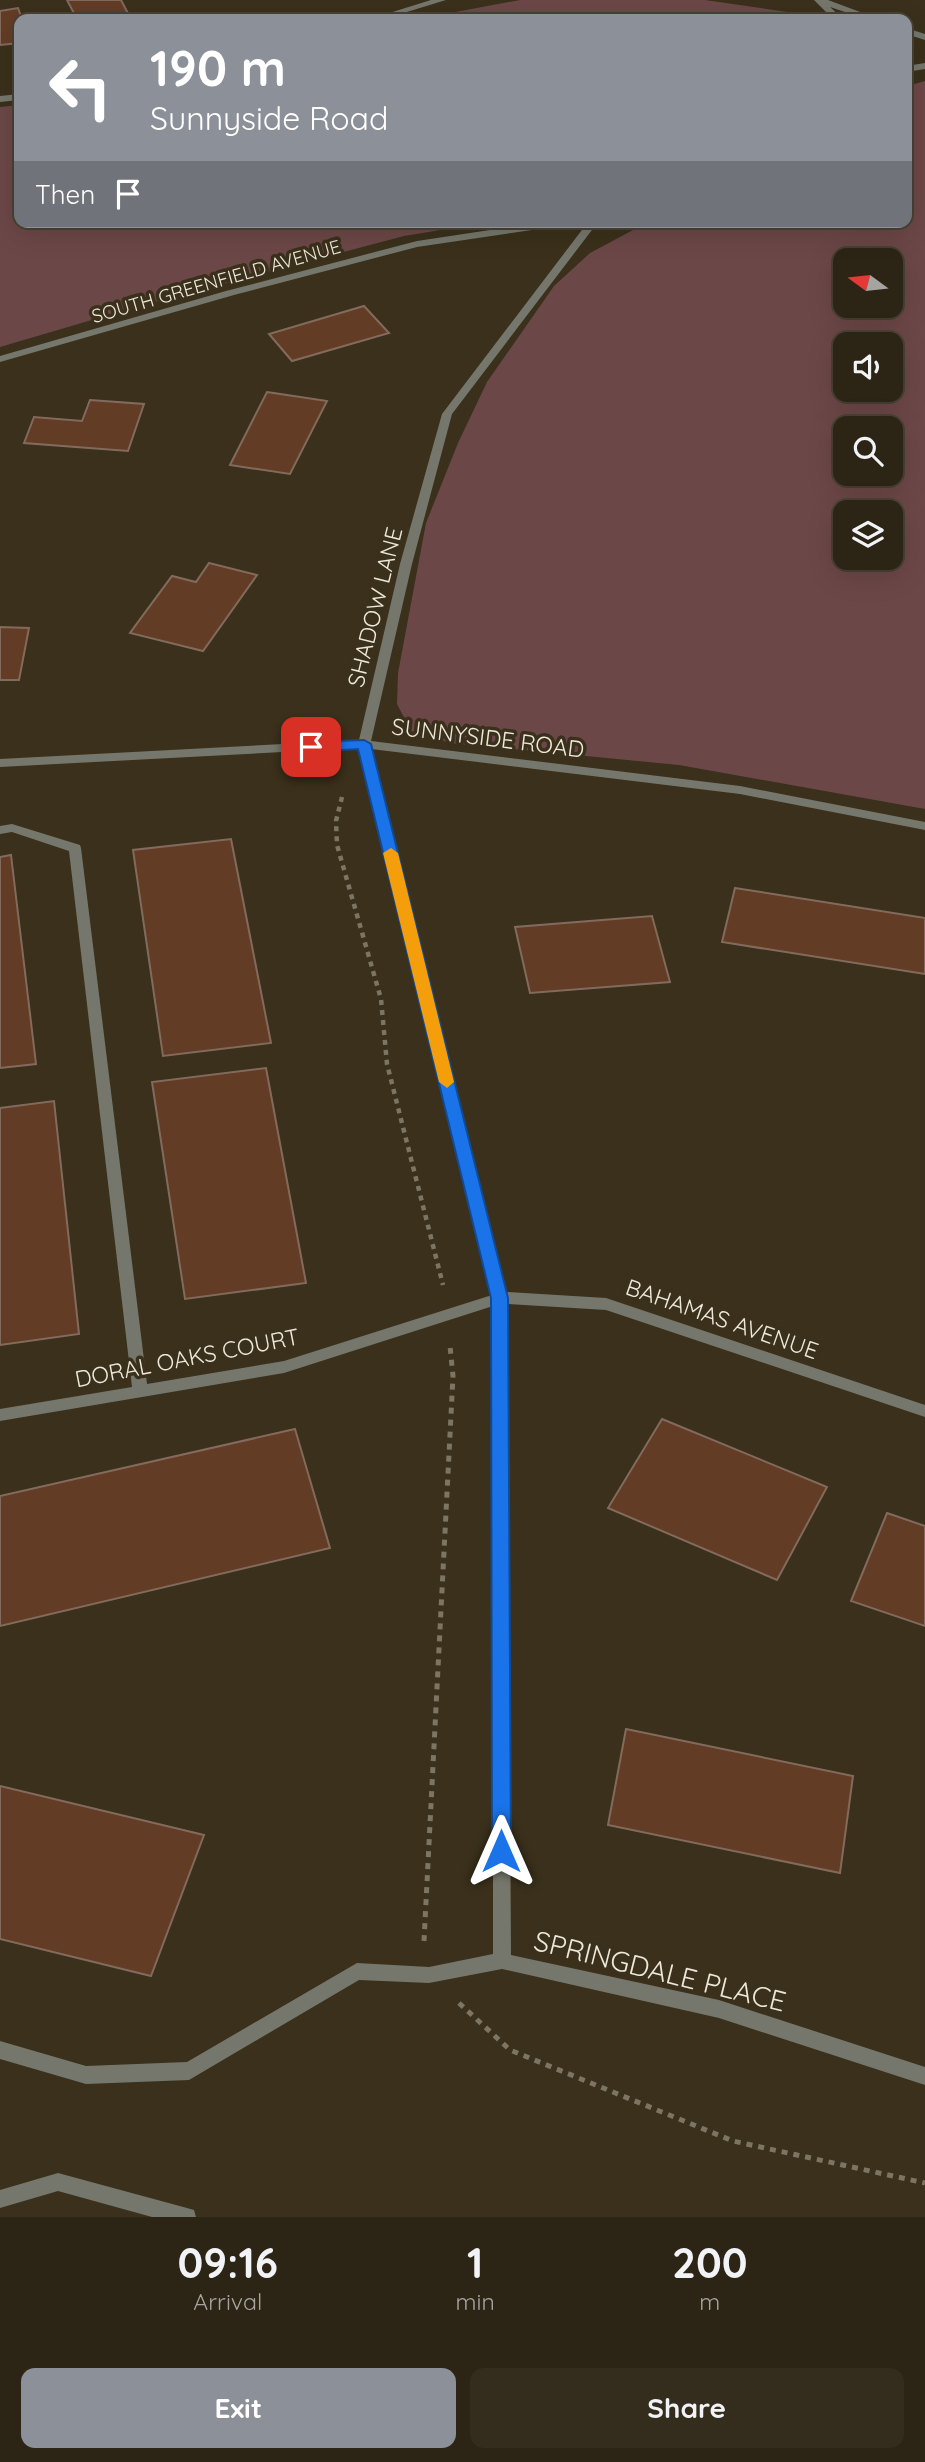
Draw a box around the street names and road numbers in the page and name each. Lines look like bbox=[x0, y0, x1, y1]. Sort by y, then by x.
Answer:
street label: SOUTH GREENFIELD AVENUE bbox=[89, 234, 343, 328]
street label: SHADOW LANE bbox=[341, 524, 408, 690]
street label: SUNNYSIDE ROAD bbox=[390, 711, 586, 764]
street label: BAHAMAS AVENUE bbox=[622, 1272, 822, 1365]
street label: DORAL OAKS COURT bbox=[72, 1322, 302, 1393]
street label: SPRINGDALE PLACE bbox=[531, 1922, 790, 2019]

